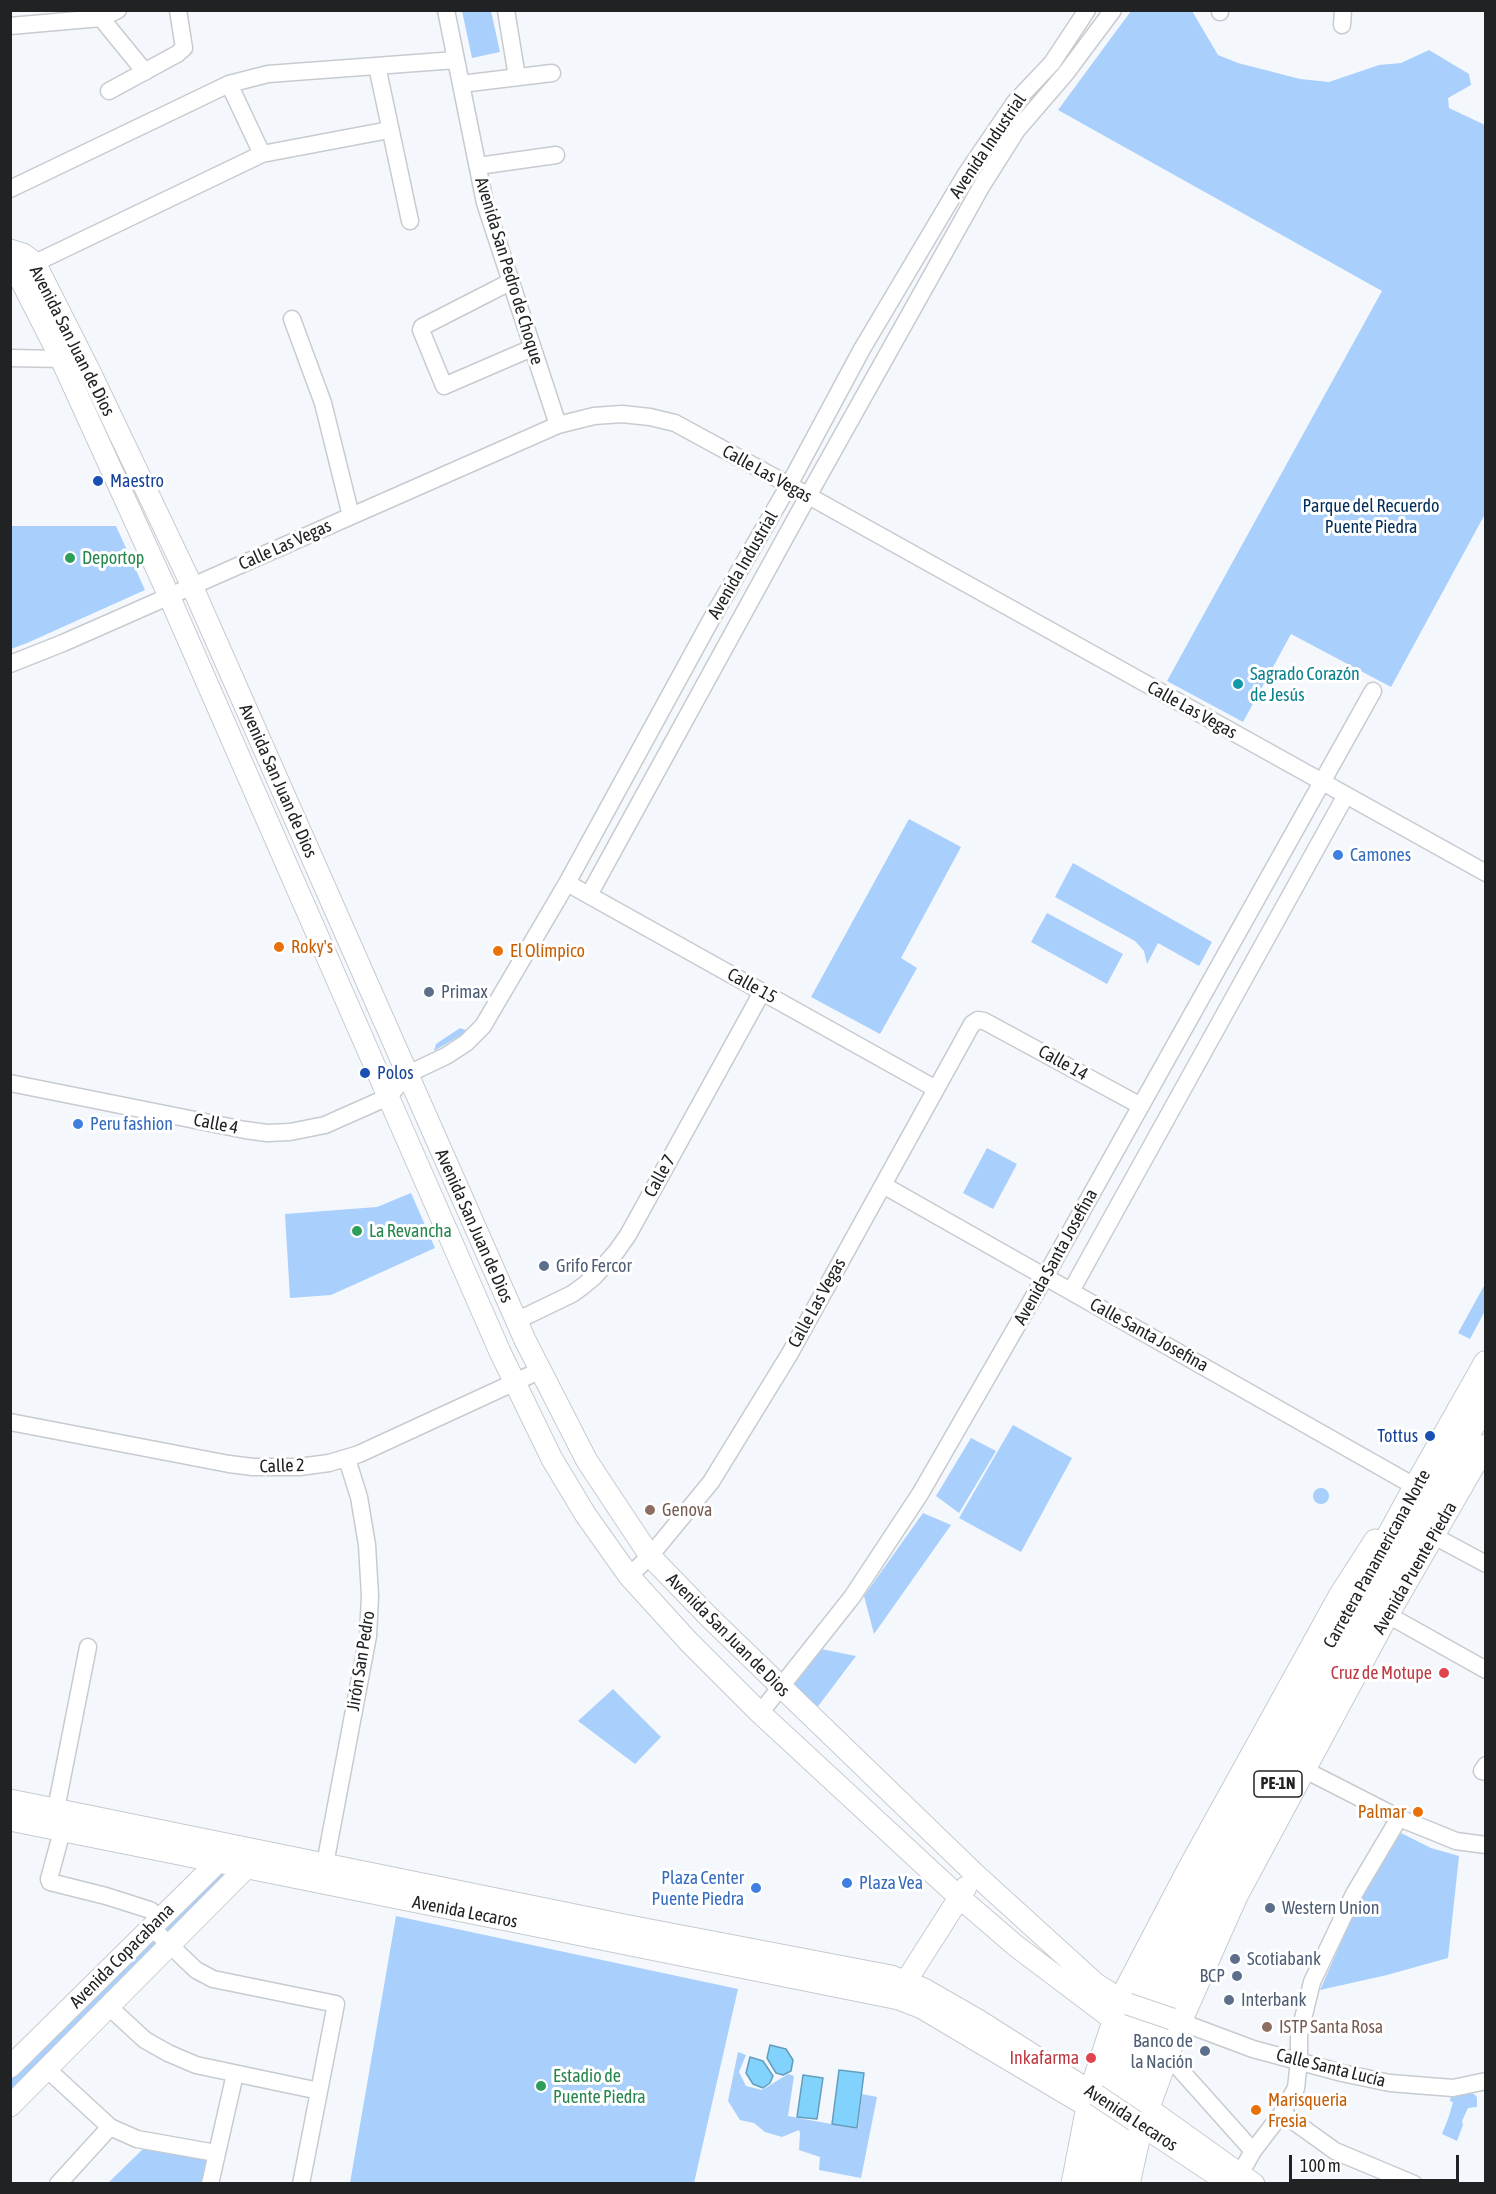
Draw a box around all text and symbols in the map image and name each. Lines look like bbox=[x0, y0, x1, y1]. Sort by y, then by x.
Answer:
street label: Avenida Industrial bbox=[945, 90, 1031, 202]
street label: Avenida San Pedro de Choque bbox=[470, 175, 548, 367]
street label: Avenida San Juan de Dios bbox=[25, 262, 119, 420]
street label: Calle Las Vegas bbox=[718, 441, 816, 507]
place label: Maestro bbox=[110, 470, 164, 492]
marker: Maestro bbox=[91, 474, 105, 488]
park label: Parque del Recuerdo Puente Piedra bbox=[1303, 495, 1439, 538]
street label: Avenida Industrial bbox=[703, 507, 783, 623]
street label: Calle Las Vegas bbox=[235, 515, 335, 575]
place label: Deportop bbox=[82, 547, 144, 569]
marker: Deportop bbox=[63, 551, 77, 565]
place label: Sagrado Corazón de Jesús bbox=[1250, 663, 1360, 706]
street label: Calle Las Vegas bbox=[1143, 677, 1241, 743]
marker: Sagrado Corazón de Jesús bbox=[1231, 677, 1245, 691]
street label: Avenida San Juan de Dios bbox=[234, 701, 322, 861]
place label: Camones bbox=[1350, 844, 1411, 866]
marker: Camones bbox=[1331, 848, 1345, 862]
place label: Roky's bbox=[291, 936, 333, 958]
marker: Roky's bbox=[272, 940, 286, 954]
place label: El Olímpico bbox=[510, 940, 585, 962]
marker: El Olímpico bbox=[491, 944, 505, 958]
street label: Calle 15 bbox=[723, 964, 781, 1008]
place label: Primax bbox=[441, 981, 488, 1003]
marker: Primax bbox=[422, 985, 436, 999]
street label: Calle 14 bbox=[1034, 1041, 1092, 1085]
place label: Polos bbox=[377, 1062, 414, 1084]
marker: Polos bbox=[358, 1066, 372, 1080]
street label: Calle 4 bbox=[192, 1109, 240, 1139]
place label: Peru fashion bbox=[90, 1113, 173, 1135]
marker: Peru fashion bbox=[71, 1117, 85, 1131]
street label: Avenida San Juan de Dios bbox=[430, 1146, 518, 1306]
street label: Calle 7 bbox=[640, 1151, 680, 1201]
street label: Avenida Santa Josefina bbox=[1010, 1185, 1102, 1329]
place label: La Revancha bbox=[369, 1220, 452, 1242]
marker: La Revancha bbox=[350, 1224, 364, 1238]
street label: Calle Las Vegas bbox=[784, 1254, 850, 1352]
place label: Grifo Fercor bbox=[556, 1255, 632, 1277]
marker: Grifo Fercor bbox=[537, 1259, 551, 1273]
street label: Calle Santa Josefina bbox=[1086, 1294, 1212, 1376]
place label: Tottus bbox=[1377, 1425, 1418, 1447]
marker: Tottus bbox=[1423, 1429, 1437, 1443]
street label: Calle 2 bbox=[259, 1454, 305, 1478]
street label: Carretera Panamericana Norte bbox=[1319, 1466, 1435, 1652]
street label: Avenida Puente Piedra bbox=[1368, 1498, 1462, 1638]
place label: Genova bbox=[662, 1499, 712, 1521]
marker: Genova bbox=[643, 1503, 657, 1517]
street label: Avenida San Juan de Dios bbox=[662, 1569, 794, 1701]
street label: Jirón San Pedro bbox=[342, 1609, 380, 1713]
place label: Cruz de Motupe bbox=[1331, 1662, 1432, 1684]
marker: Cruz de Motupe bbox=[1437, 1666, 1451, 1680]
road number: PE-1N bbox=[1254, 1771, 1302, 1797]
place label: Palmar bbox=[1358, 1801, 1406, 1823]
marker: Palmar bbox=[1411, 1805, 1425, 1819]
place label: Plaza Center Puente Piedra bbox=[651, 1867, 744, 1910]
place label: Plaza Vea bbox=[859, 1872, 923, 1894]
marker: Plaza Vea bbox=[840, 1876, 854, 1890]
marker: Plaza Center Puente Piedra bbox=[749, 1881, 763, 1895]
street label: Avenida Lecaros bbox=[411, 1891, 519, 1933]
place label: Western Union bbox=[1282, 1897, 1379, 1919]
street label: Avenida Copacabana bbox=[65, 1899, 179, 2013]
marker: Western Union bbox=[1263, 1901, 1277, 1915]
place label: Scotiabank bbox=[1247, 1948, 1321, 1970]
marker: Scotiabank bbox=[1228, 1952, 1242, 1966]
place label: BCP bbox=[1200, 1965, 1225, 1987]
marker: BCP bbox=[1230, 1969, 1244, 1983]
place label: Interbank bbox=[1241, 1989, 1306, 2011]
marker: Interbank bbox=[1222, 1993, 1236, 2007]
place label: ISTP Santa Rosa bbox=[1279, 2016, 1383, 2038]
marker: ISTP Santa Rosa bbox=[1260, 2020, 1274, 2034]
place label: Banco de la Nación bbox=[1130, 2030, 1193, 2072]
marker: Banco de la Nación bbox=[1198, 2044, 1212, 2058]
street label: Calle Santa Lucía bbox=[1274, 2044, 1388, 2092]
place label: Inkafarma bbox=[1009, 2047, 1079, 2069]
marker: Inkafarma bbox=[1084, 2051, 1098, 2065]
place label: Estadio de Puente Piedra bbox=[553, 2065, 646, 2108]
marker: Estadio de Puente Piedra bbox=[534, 2079, 548, 2093]
street label: Avenida Lecaros bbox=[1080, 2080, 1182, 2156]
place label: Marisqueria Fresia bbox=[1268, 2089, 1347, 2132]
marker: Marisqueria Fresia bbox=[1249, 2103, 1263, 2117]
scale bar bbox=[1292, 2143, 1462, 2181]
text: 100 m bbox=[1300, 2155, 1341, 2176]

